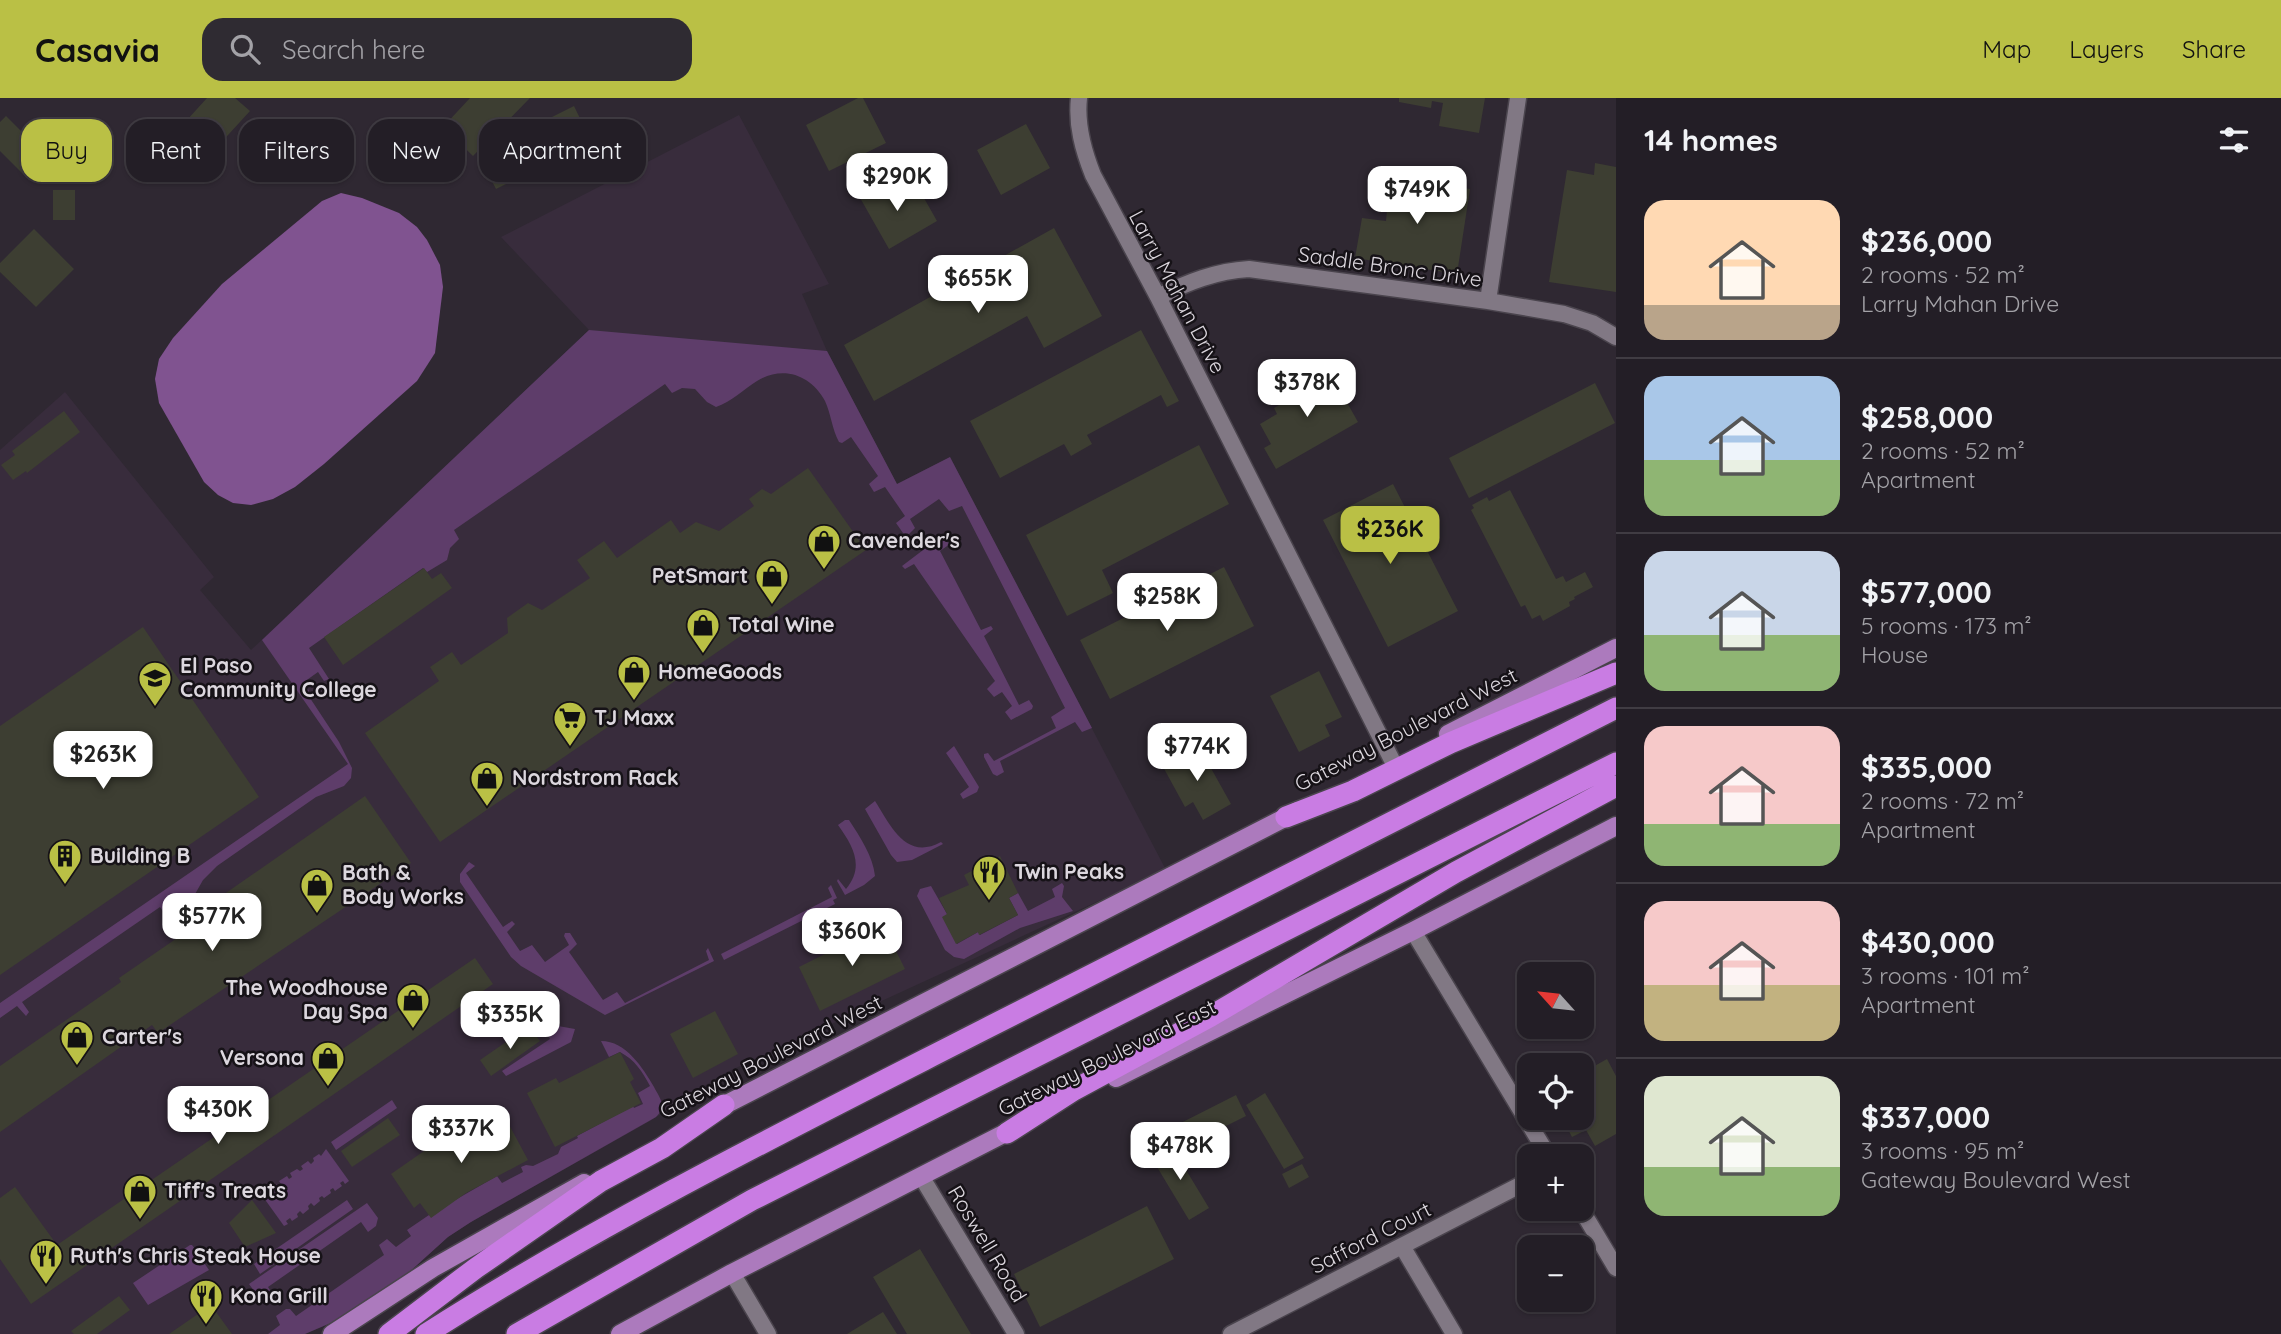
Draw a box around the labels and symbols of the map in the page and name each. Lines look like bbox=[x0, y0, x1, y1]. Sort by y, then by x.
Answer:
pin: $290K bbox=[848, 153, 946, 213]
pin: $749K bbox=[1368, 166, 1466, 226]
street label: Larry Mahan Drive bbox=[1124, 206, 1232, 377]
street label: Saddle Bronc Drive bbox=[1296, 240, 1484, 292]
pin: $655K bbox=[929, 256, 1027, 315]
pin: $378K bbox=[1258, 360, 1356, 419]
pin: $236K bbox=[1341, 506, 1439, 566]
shop icon: Cavender's bbox=[805, 522, 843, 571]
place label: Cavender's bbox=[848, 527, 960, 553]
shop icon: PetSmart bbox=[753, 557, 791, 606]
place label: PetSmart bbox=[652, 562, 748, 588]
pin: $258K bbox=[1118, 574, 1216, 633]
shop icon: Total Wine bbox=[684, 606, 722, 655]
place label: Total Wine bbox=[728, 611, 835, 637]
place label: El Paso Community College bbox=[180, 652, 377, 702]
shop icon: HomeGoods bbox=[615, 653, 653, 702]
place label: HomeGoods bbox=[658, 658, 782, 684]
school or university icon: El Paso Community College bbox=[136, 659, 174, 708]
street label: Gateway Boulevard West bbox=[1290, 662, 1521, 797]
supermarket icon: TJ Maxx bbox=[551, 699, 589, 748]
place label: TJ Maxx bbox=[594, 704, 674, 730]
pin: $774K bbox=[1148, 724, 1246, 783]
pin: $263K bbox=[54, 732, 152, 791]
shop icon: Nordstrom Rack bbox=[468, 759, 506, 808]
place label: Nordstrom Rack bbox=[512, 764, 679, 790]
building icon: Building B bbox=[46, 837, 84, 886]
place label: Building B bbox=[90, 842, 190, 868]
restaurant icon: Twin Peaks bbox=[970, 853, 1008, 902]
place label: Twin Peaks bbox=[1014, 858, 1124, 884]
place label: Bath & Body Works bbox=[342, 859, 464, 909]
shop icon: Bath & Body Works bbox=[298, 866, 336, 915]
pin: $577K bbox=[163, 894, 261, 953]
pin: $360K bbox=[803, 908, 901, 968]
north arrow bbox=[1517, 962, 1594, 1040]
place label: The Woodhouse Day Spa bbox=[225, 974, 388, 1024]
shop icon: The Woodhouse Day Spa bbox=[394, 981, 432, 1030]
street label: Gateway Boulevard West bbox=[655, 989, 886, 1124]
pin: $335K bbox=[461, 992, 559, 1051]
street label: Gateway Boulevard East bbox=[993, 993, 1220, 1121]
shop icon: Carter's bbox=[58, 1018, 96, 1067]
place label: Carter's bbox=[102, 1023, 182, 1049]
shop icon: Versona bbox=[309, 1039, 347, 1088]
place label: Versona bbox=[220, 1044, 304, 1070]
pin: $430K bbox=[169, 1086, 267, 1146]
pin: $337K bbox=[412, 1105, 510, 1165]
pin: $478K bbox=[1131, 1122, 1229, 1182]
shop icon: Tiff's Treats bbox=[121, 1172, 159, 1221]
place label: Tiff's Treats bbox=[164, 1177, 286, 1203]
street label: Roswell Road bbox=[943, 1180, 1033, 1307]
street label: Safford Court bbox=[1306, 1196, 1435, 1279]
restaurant icon: Ruth's Chris Steak House bbox=[27, 1237, 65, 1286]
place label: Ruth's Chris Steak House bbox=[70, 1242, 321, 1268]
restaurant icon: Kona Grill bbox=[187, 1277, 225, 1326]
place label: Kona Grill bbox=[230, 1282, 328, 1308]

